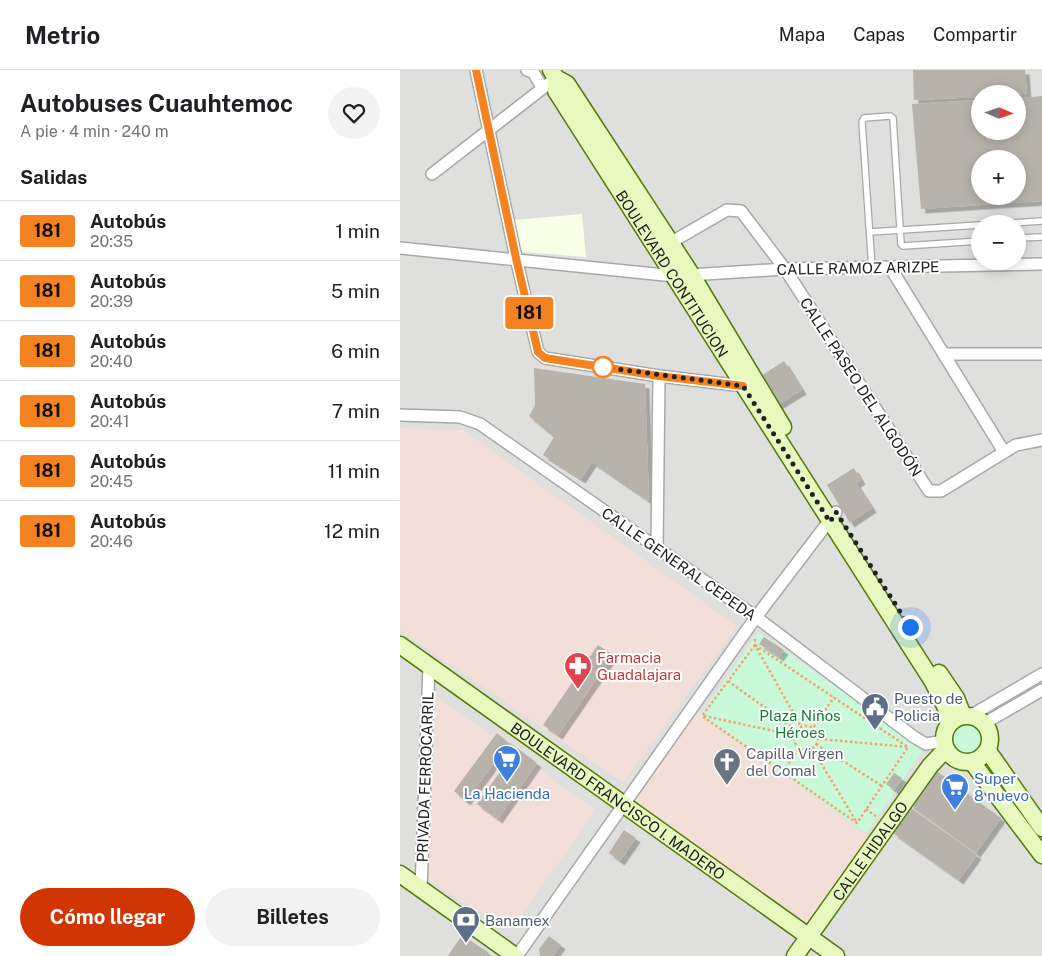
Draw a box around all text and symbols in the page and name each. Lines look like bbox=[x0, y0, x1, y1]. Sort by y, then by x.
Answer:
text: Metrio bbox=[25, 21, 100, 49]
text: Mapa bbox=[779, 24, 825, 45]
text: Capas bbox=[853, 24, 905, 45]
text: Compartir bbox=[933, 24, 1017, 45]
north arrow bbox=[971, 85, 1026, 140]
map controls bbox=[971, 85, 1026, 270]
button: heart bbox=[328, 87, 380, 139]
text: Autobuses Cuauhtemoc bbox=[20, 89, 293, 117]
text: A pie · 4 min · 240 m bbox=[20, 122, 169, 141]
button: + bbox=[971, 150, 1026, 205]
text: Salidas bbox=[20, 166, 87, 188]
street label: BOULEVARD CONTITUCION bbox=[613, 187, 732, 360]
text: Autobús bbox=[90, 210, 166, 232]
button: − bbox=[971, 215, 1026, 270]
text: 181 bbox=[34, 220, 61, 241]
text: 1 min bbox=[335, 220, 380, 242]
text: 20:35 bbox=[90, 232, 133, 251]
street label: CALLE RAMOZ ARIZPE bbox=[777, 258, 939, 278]
text: Autobús bbox=[90, 270, 166, 292]
text: 181 bbox=[34, 280, 61, 301]
text: 5 min bbox=[331, 280, 380, 302]
text: 20:39 bbox=[90, 292, 133, 311]
street label: CALLE PASEO DEL ALGODÓN bbox=[797, 294, 926, 480]
line badge: 181 bbox=[500, 297, 558, 329]
text: 181 bbox=[515, 302, 543, 323]
text: Autobús bbox=[90, 330, 166, 352]
text: 181 bbox=[34, 340, 61, 361]
text: 6 min bbox=[331, 340, 380, 362]
text: 20:40 bbox=[90, 352, 133, 371]
unlabelled marker bbox=[592, 356, 614, 378]
text: Autobús bbox=[90, 390, 166, 412]
text: 181 bbox=[34, 400, 61, 421]
text: 7 min bbox=[332, 400, 380, 422]
text: 20:41 bbox=[90, 412, 129, 431]
text: Autobús bbox=[90, 450, 166, 472]
text: 181 bbox=[34, 460, 61, 481]
text: 11 min bbox=[328, 460, 380, 482]
text: 20:45 bbox=[90, 472, 133, 491]
street label: CALLE GENERAL CEPEDA bbox=[599, 504, 760, 624]
text: Autobús bbox=[90, 510, 166, 532]
text: 181 bbox=[34, 520, 61, 541]
text: 12 min bbox=[324, 520, 380, 542]
text: 20:46 bbox=[90, 532, 133, 551]
your location bbox=[898, 615, 923, 640]
place label: Farmacia Guadalajara bbox=[597, 649, 681, 683]
pharmacy icon: Farmacia Guadalajara bbox=[563, 651, 593, 690]
place label: Puesto de Policia bbox=[894, 690, 963, 724]
street label: PRIVADA FERROCARRIL bbox=[414, 691, 436, 863]
public building icon: Puesto de Policia bbox=[860, 692, 890, 731]
park label: Plaza Niños Héroes bbox=[759, 707, 841, 741]
street label: BOULEVARD FRANCISCO I. MADERO bbox=[508, 718, 729, 883]
supermarket icon: La Hacienda bbox=[492, 744, 522, 783]
place label: Capilla Virgen del Comal bbox=[746, 745, 843, 779]
church icon: Capilla Virgen del Comal bbox=[712, 747, 742, 786]
place label: Super 8 nuevo bbox=[974, 770, 1029, 804]
supermarket icon: Super 8 nuevo bbox=[940, 772, 970, 811]
place label: La Hacienda bbox=[464, 785, 550, 802]
street label: CALLE HIDALGO bbox=[829, 798, 911, 904]
button: Cómo llegar bbox=[20, 888, 195, 946]
button: Billetes bbox=[205, 888, 380, 946]
bank icon: Banamex bbox=[451, 905, 481, 944]
place label: Banamex bbox=[485, 912, 550, 929]

